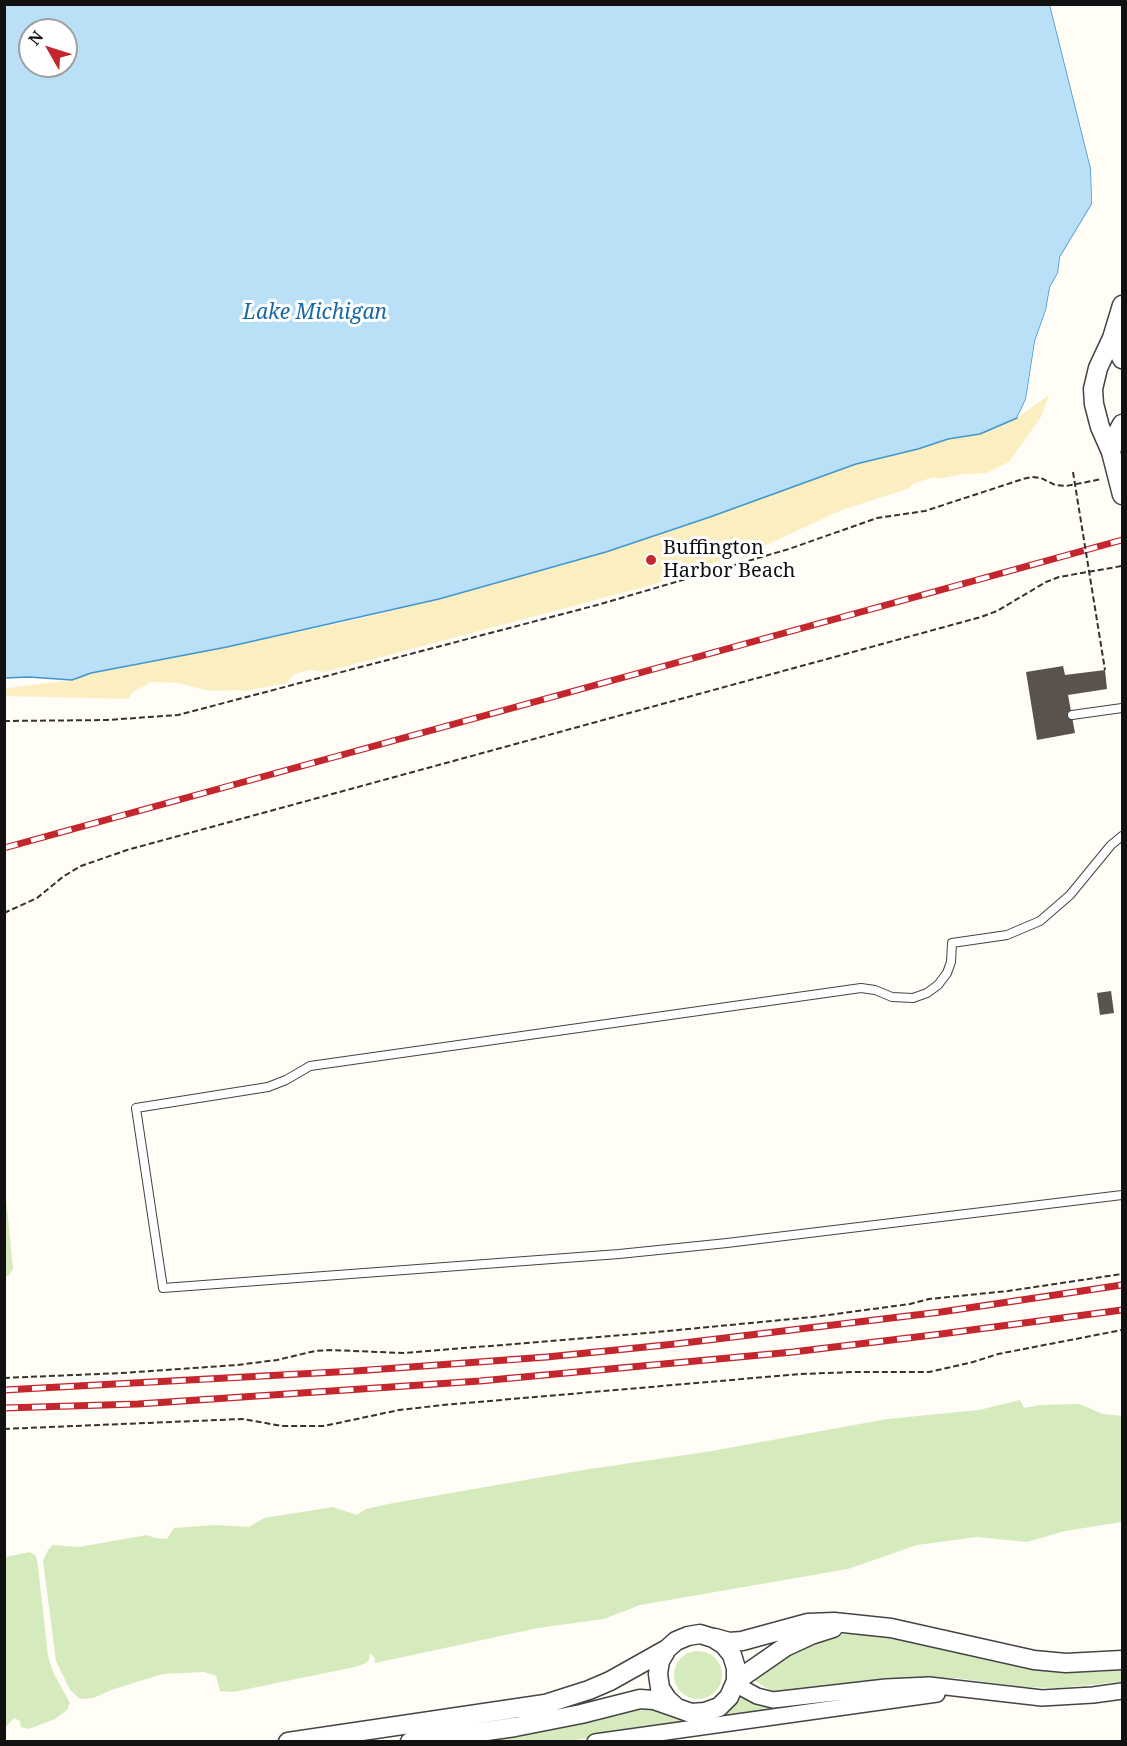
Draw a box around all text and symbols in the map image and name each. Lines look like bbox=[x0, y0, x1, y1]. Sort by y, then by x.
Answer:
north arrow bbox=[18, 18, 78, 78]
text: N bbox=[23, 26, 48, 50]
water label: Lake Michigan bbox=[243, 300, 387, 326]
place label: Buffington Harbor Beach bbox=[663, 536, 796, 583]
marker: Buffington Harbor Beach bbox=[644, 553, 658, 567]

